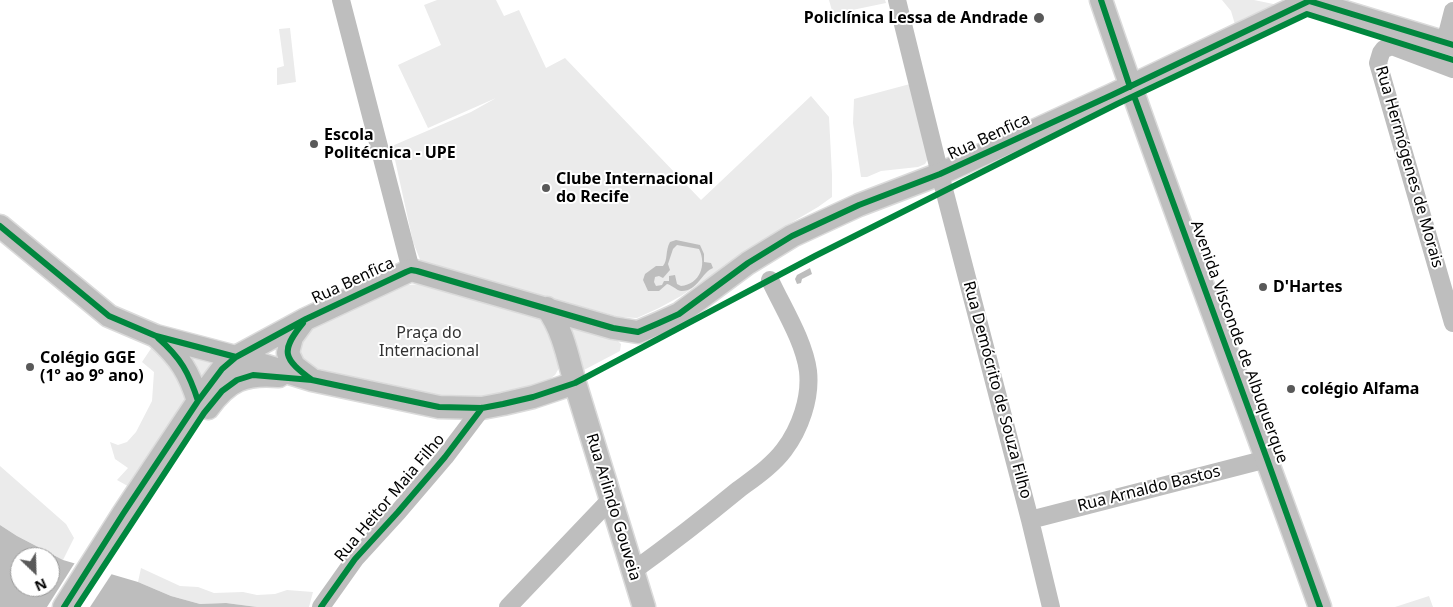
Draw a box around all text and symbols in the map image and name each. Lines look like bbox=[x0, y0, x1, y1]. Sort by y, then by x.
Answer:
place label: Policlínica Lessa de Andrade bbox=[804, 8, 1028, 28]
marker: Policlínica Lessa de Andrade bbox=[1032, 11, 1046, 25]
street label: Rua Hermógenes de Morais bbox=[1371, 64, 1447, 270]
street label: Rua Benfica bbox=[945, 110, 1033, 164]
place label: Escola Politécnica - UPE bbox=[324, 125, 456, 163]
marker: Escola Politécnica - UPE bbox=[308, 138, 320, 150]
place label: Clube Internacional do Recife bbox=[556, 169, 713, 207]
marker: Clube Internacional do Recife bbox=[540, 182, 552, 194]
street label: Avenida Visconde de Albuquerque bbox=[1186, 218, 1292, 466]
street label: Rua Benfica bbox=[309, 254, 397, 308]
place label: D'Hartes bbox=[1273, 277, 1342, 297]
street label: Rua Demócrito de Souza Filho bbox=[959, 279, 1035, 501]
marker: D'Hartes bbox=[1257, 281, 1269, 293]
park label: Praça do Internacional bbox=[379, 323, 479, 361]
place label: Colégio GGE (1º ao 9º ano) bbox=[40, 348, 144, 386]
marker: Colégio GGE (1º ao 9º ano) bbox=[24, 361, 36, 373]
place label: colégio Alfama bbox=[1301, 379, 1419, 399]
marker: colégio Alfama bbox=[1285, 383, 1297, 395]
street label: Rua Heitor Maia Filho bbox=[331, 430, 449, 566]
street label: Rua Arlindo Gouveia bbox=[581, 431, 645, 583]
street label: Rua Arnaldo Bastos bbox=[1076, 462, 1222, 516]
north arrow bbox=[10, 547, 60, 597]
text: N bbox=[32, 574, 50, 596]

